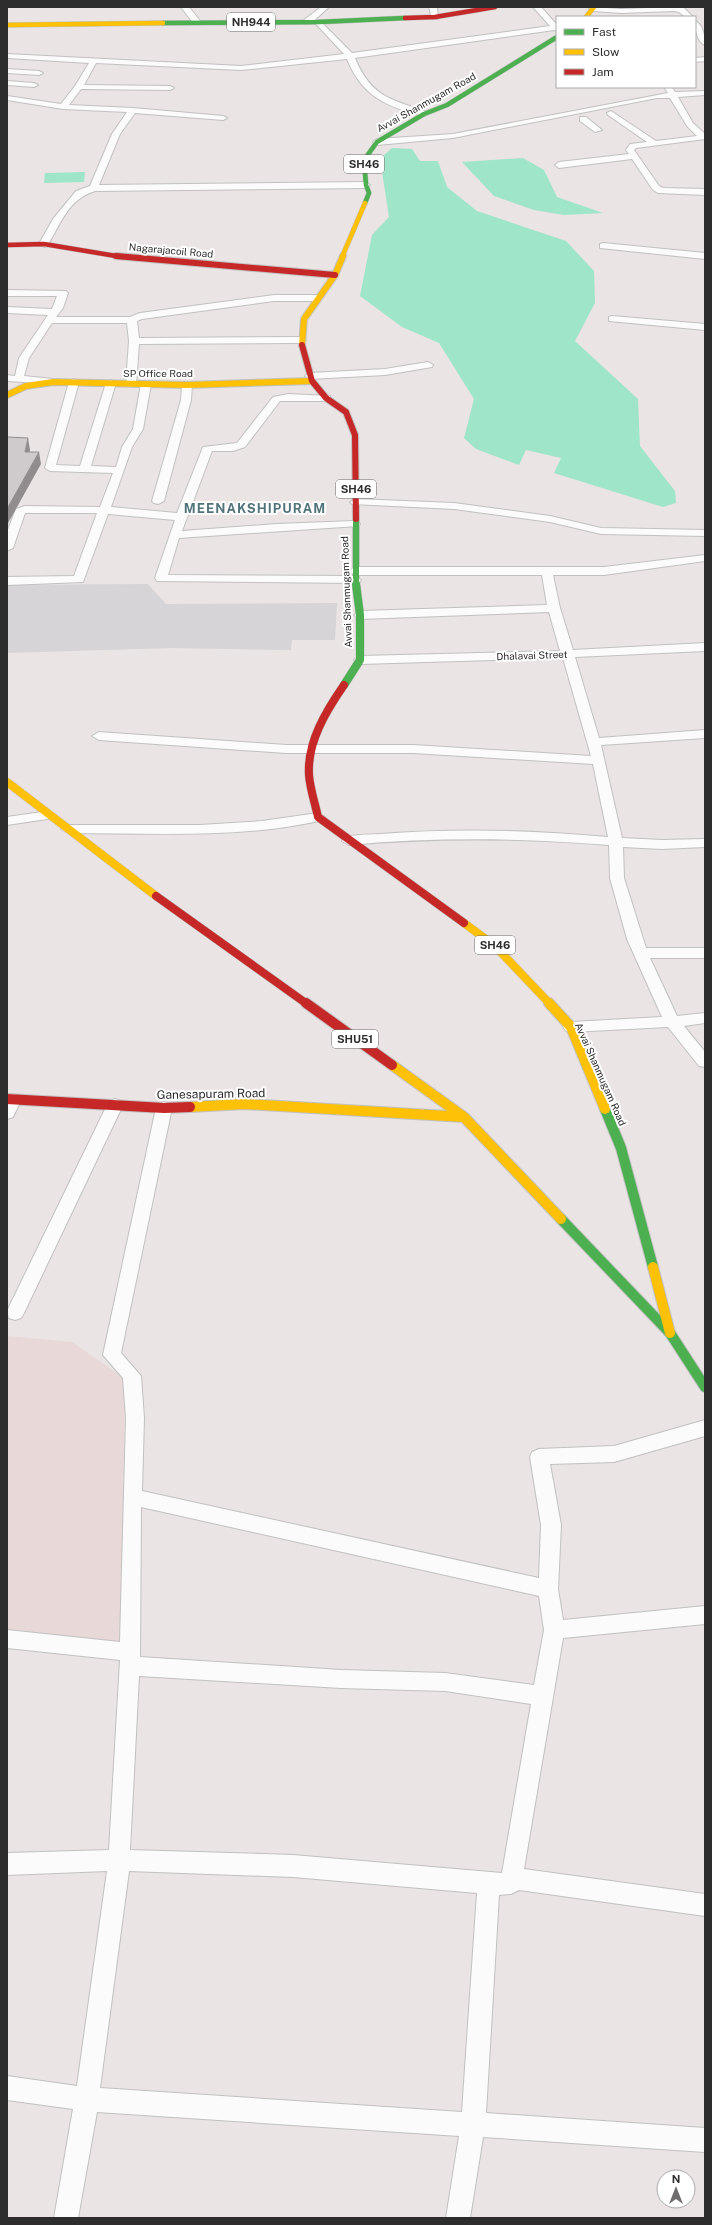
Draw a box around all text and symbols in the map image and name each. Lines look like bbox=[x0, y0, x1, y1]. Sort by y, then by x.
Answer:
road number: NH944 bbox=[227, 13, 275, 31]
legend bbox=[556, 16, 696, 88]
text: Fast bbox=[592, 25, 617, 39]
text: Slow bbox=[592, 45, 620, 59]
text: Jam bbox=[592, 65, 614, 79]
street label: Avvai Shanmugam Road bbox=[374, 70, 478, 134]
road number: SH46 bbox=[344, 155, 384, 173]
street label: Nagarajacoil Road bbox=[128, 240, 214, 260]
street label: SP Office Road bbox=[123, 367, 193, 379]
road number: SH46 bbox=[336, 480, 376, 498]
district label: MEENAKSHIPURAM bbox=[184, 501, 326, 516]
street label: Avvai Shanmugam Road bbox=[338, 536, 354, 648]
street label: Dhalavai Street bbox=[496, 648, 568, 662]
road number: SH46 bbox=[475, 936, 515, 954]
street label: Avvai Shanmugam Road bbox=[573, 1021, 629, 1127]
road number: SHU51 bbox=[332, 1030, 378, 1048]
street label: Ganesapuram Road bbox=[156, 1086, 266, 1102]
north arrow bbox=[656, 2169, 696, 2209]
text: N bbox=[672, 2173, 680, 2185]

